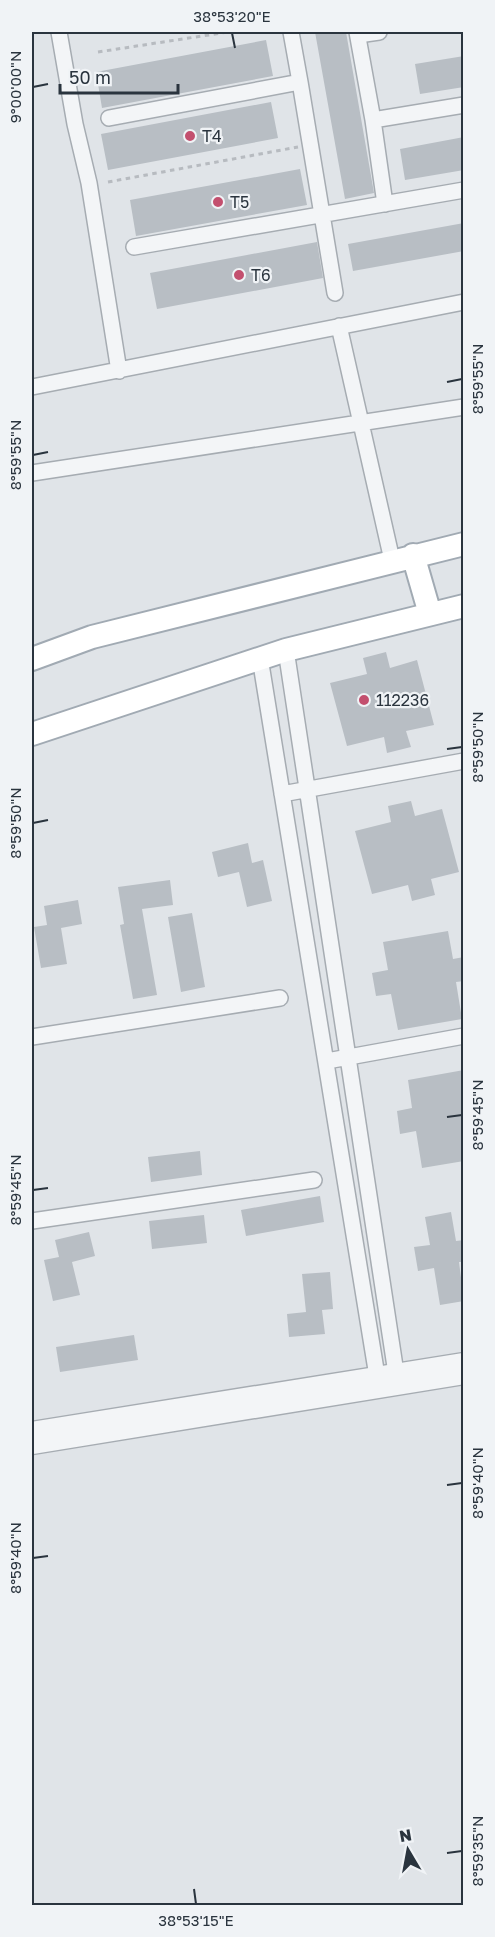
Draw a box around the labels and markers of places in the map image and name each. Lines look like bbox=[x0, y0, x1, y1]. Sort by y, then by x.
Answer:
place label: T4 bbox=[202, 126, 222, 146]
marker: T4 bbox=[183, 129, 197, 143]
place label: T5 bbox=[230, 192, 249, 212]
marker: T5 bbox=[211, 195, 225, 209]
place label: T6 bbox=[251, 265, 271, 285]
marker: T6 bbox=[232, 268, 246, 282]
place label: 112236 bbox=[376, 690, 429, 710]
marker: 112236 bbox=[357, 693, 371, 707]

